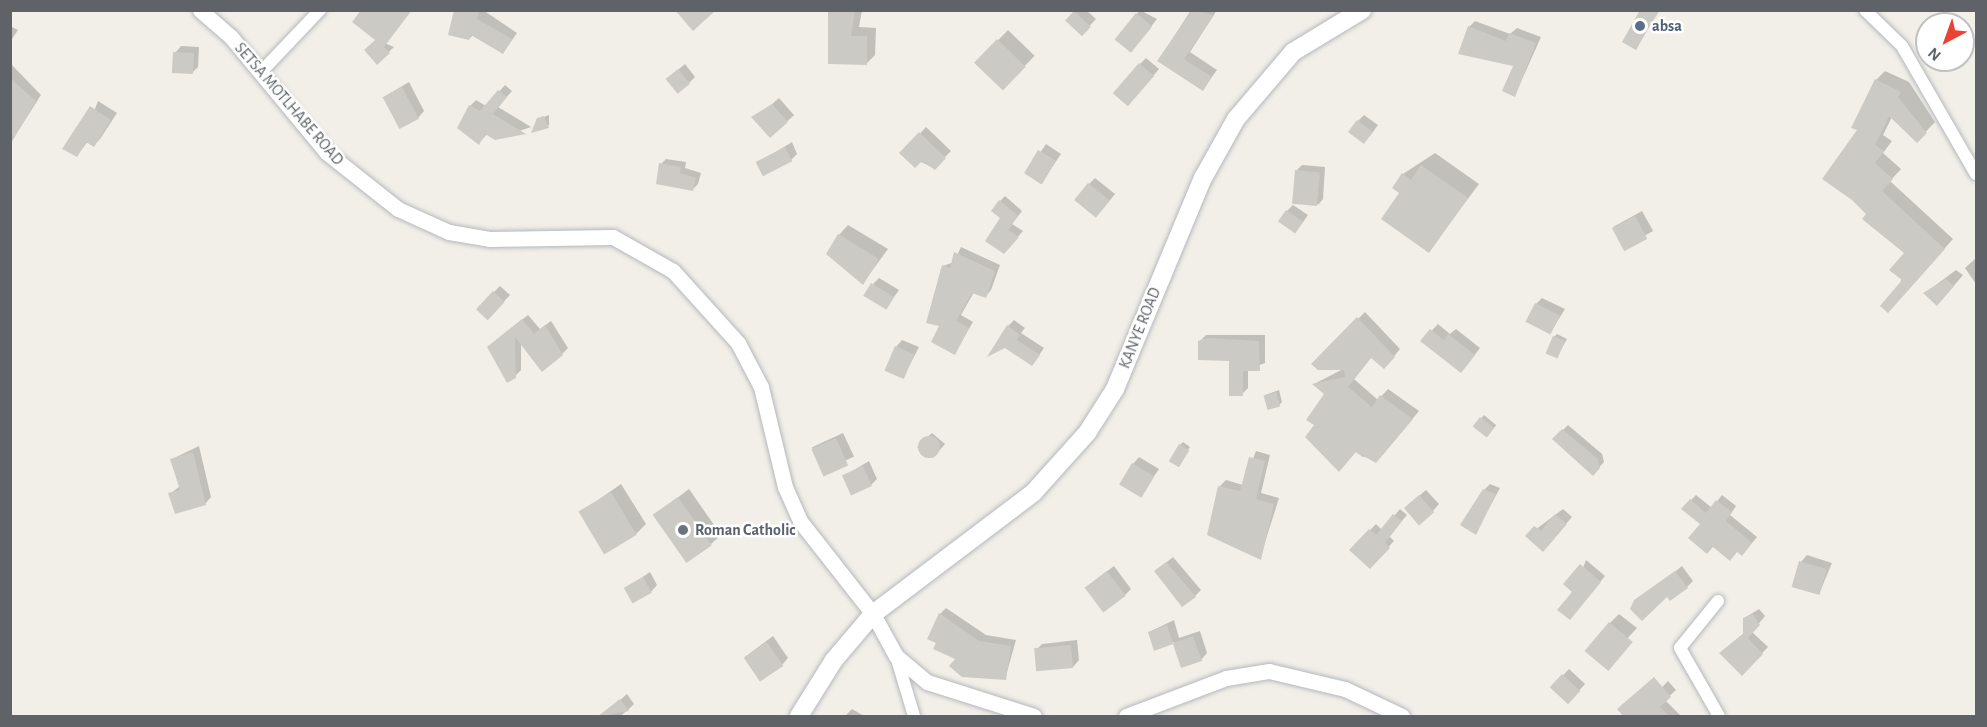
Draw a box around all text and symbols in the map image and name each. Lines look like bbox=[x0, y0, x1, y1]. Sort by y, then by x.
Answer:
north arrow bbox=[1915, 12, 1975, 72]
place label: absa bbox=[1652, 16, 1682, 36]
marker: absa bbox=[1633, 19, 1647, 33]
street label: SETSA MOTLHABE ROAD bbox=[230, 39, 348, 169]
text: N bbox=[1925, 44, 1944, 64]
street label: KANYE ROAD bbox=[1115, 285, 1165, 371]
place label: Roman Catholic bbox=[695, 520, 795, 540]
marker: Roman Catholic bbox=[676, 523, 690, 537]

